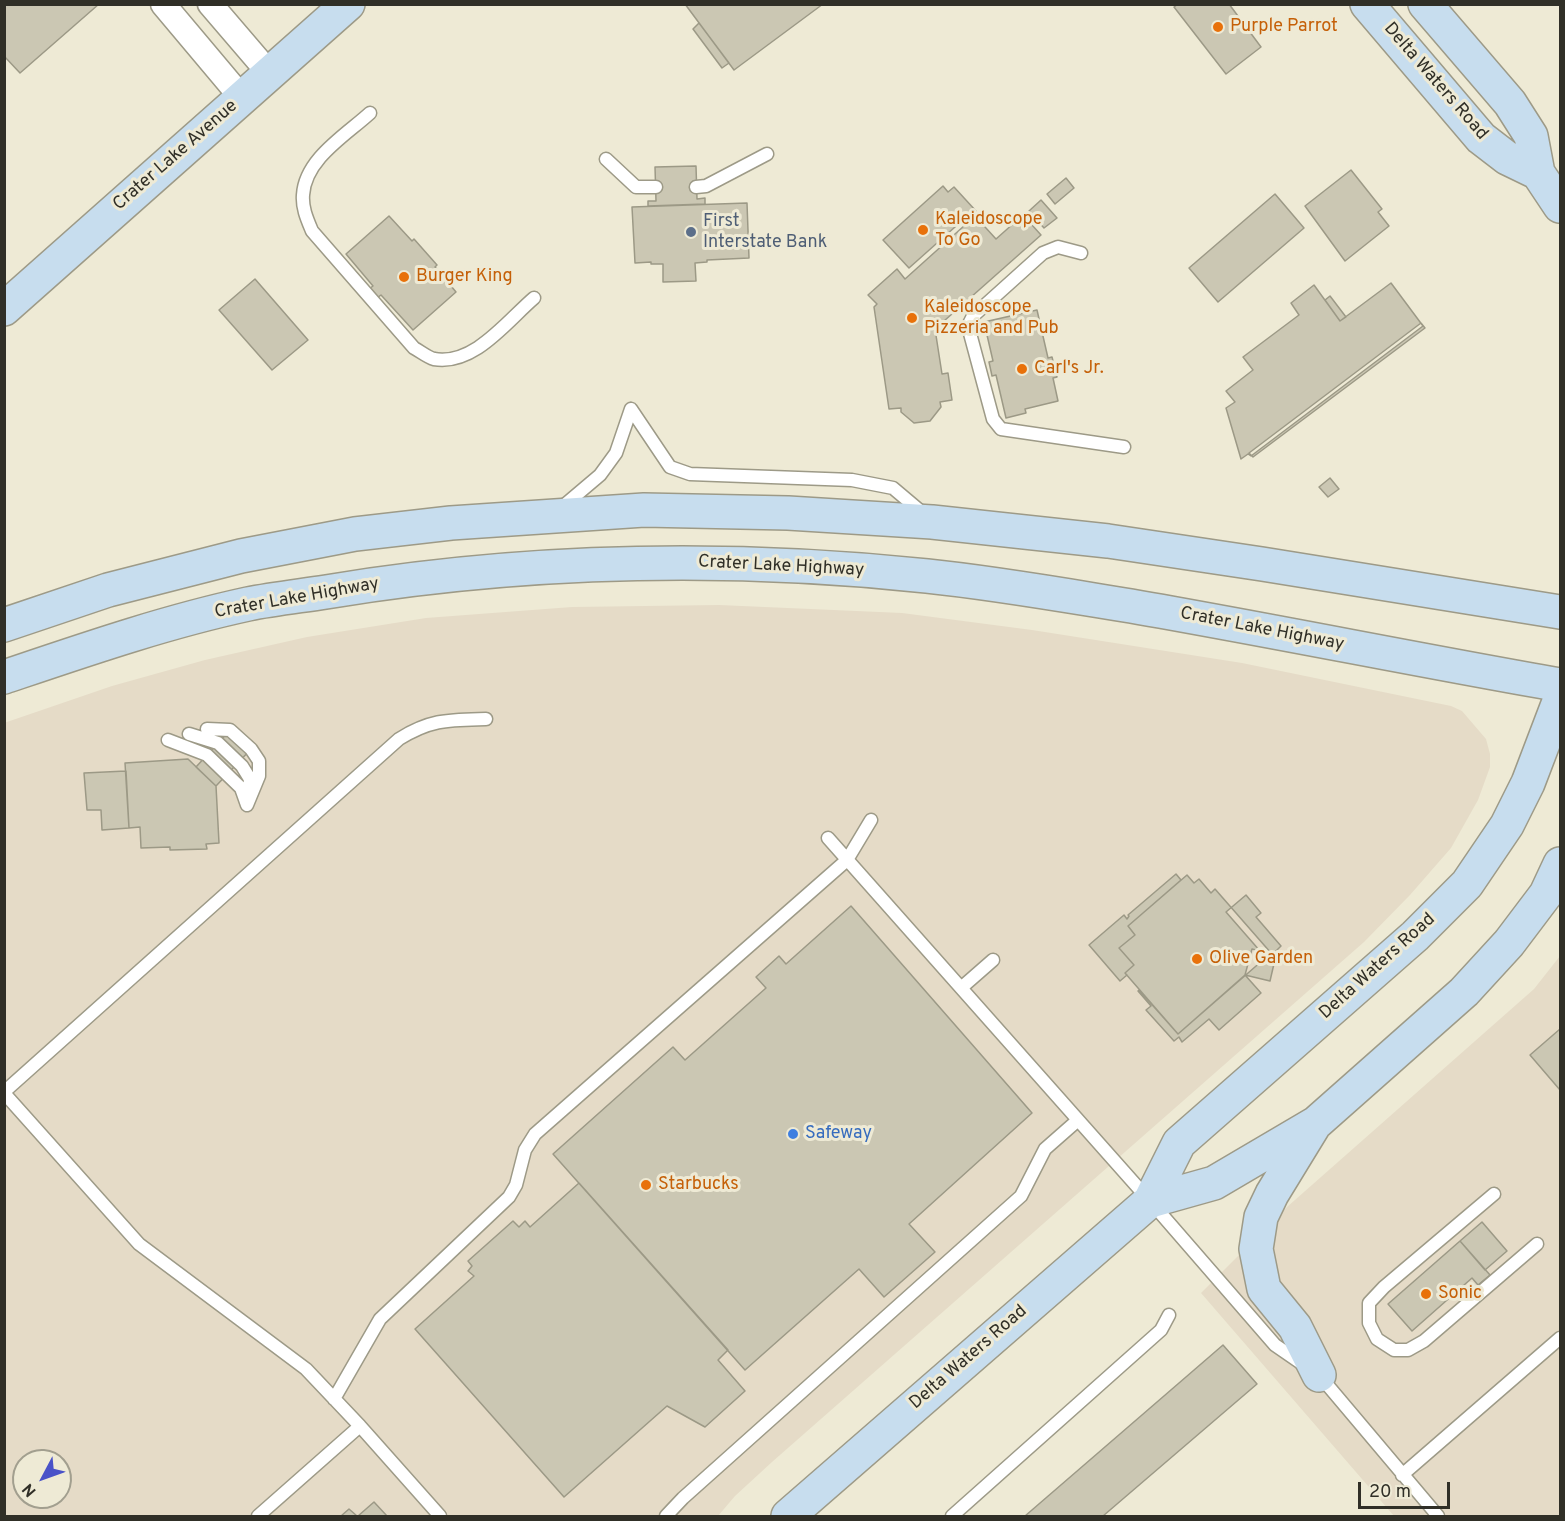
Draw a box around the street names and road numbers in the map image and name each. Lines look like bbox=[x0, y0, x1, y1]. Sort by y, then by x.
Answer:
street label: Delta Waters Road bbox=[1378, 19, 1492, 145]
street label: Crater Lake Avenue bbox=[109, 96, 243, 216]
street label: Crater Lake Highway bbox=[697, 552, 865, 582]
street label: Crater Lake Highway bbox=[213, 574, 381, 624]
street label: Crater Lake Highway bbox=[1178, 604, 1346, 656]
street label: Delta Waters Road bbox=[1316, 909, 1440, 1025]
street label: Delta Waters Road bbox=[906, 1301, 1032, 1415]

